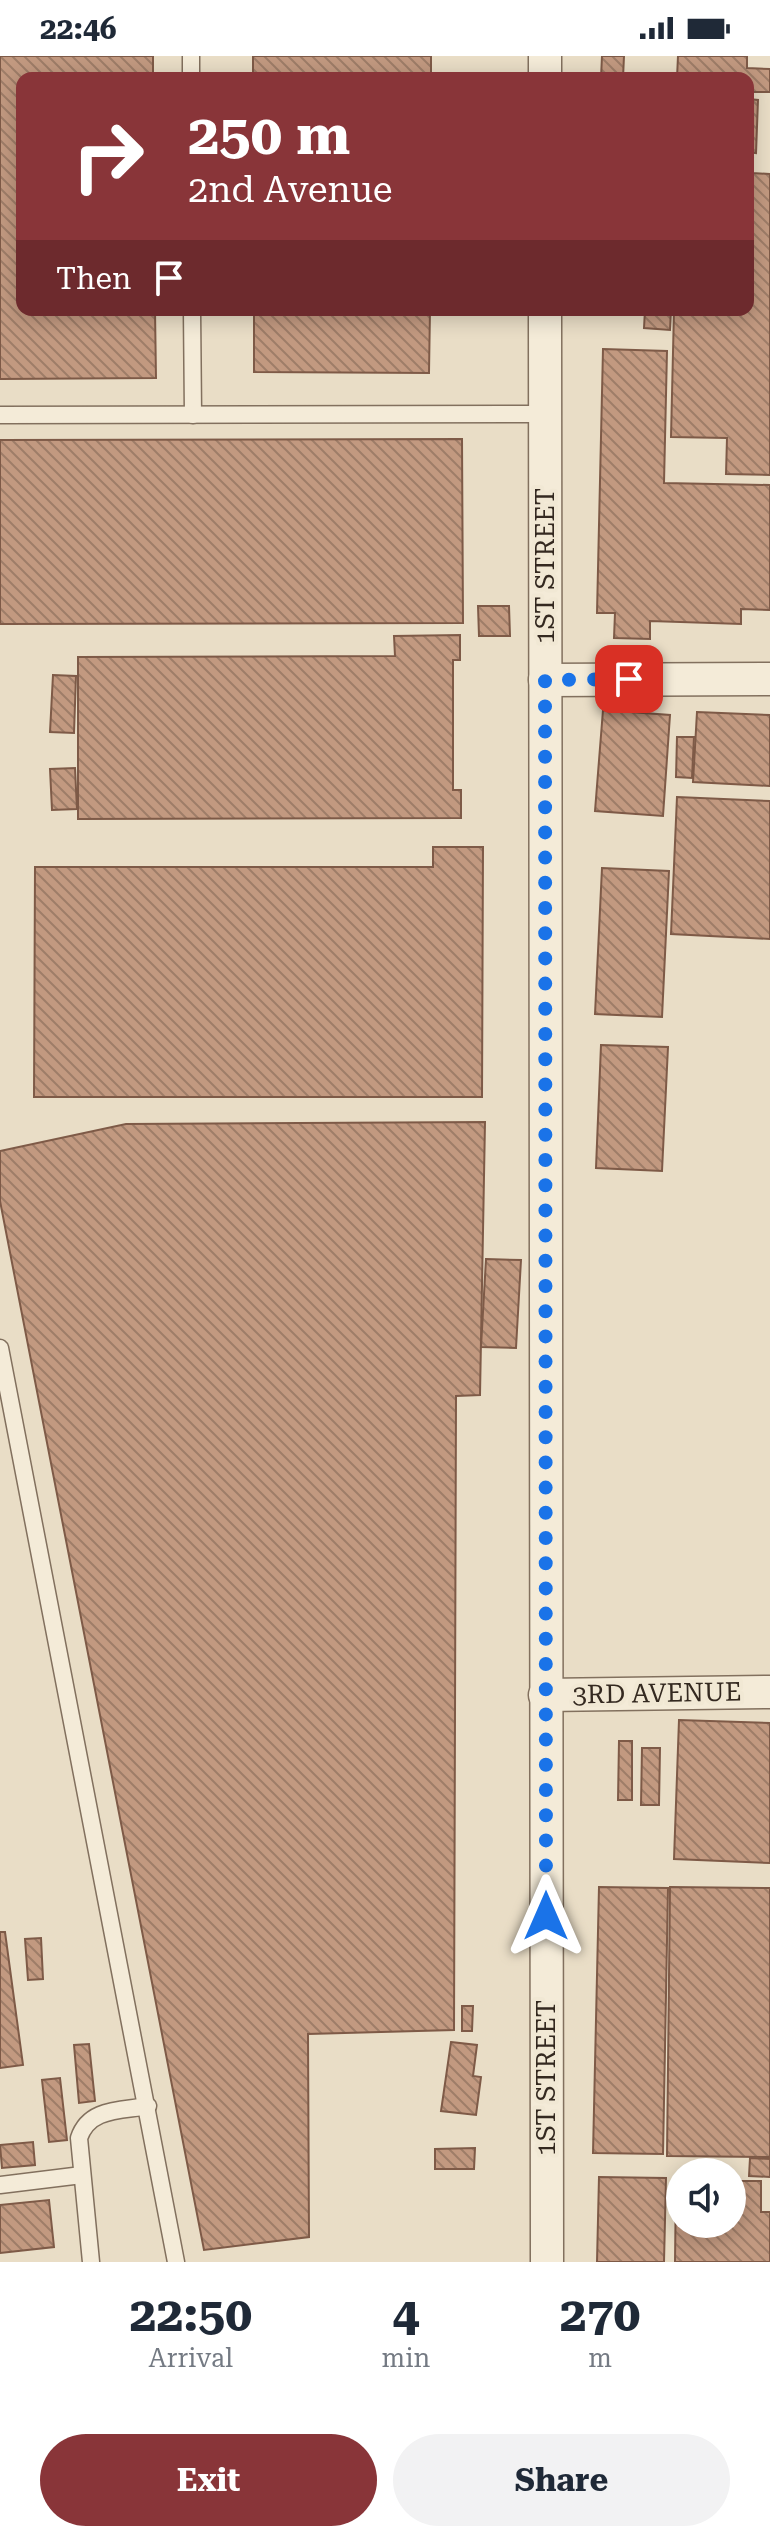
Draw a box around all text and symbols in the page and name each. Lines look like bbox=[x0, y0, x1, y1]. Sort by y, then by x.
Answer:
text: 22:46 bbox=[40, 11, 117, 46]
text: 250 m bbox=[188, 102, 350, 168]
icon: right bbox=[56, 104, 160, 208]
text: 2nd Avenue bbox=[188, 169, 393, 211]
icon: arrive bbox=[147, 256, 191, 300]
text: Then bbox=[56, 261, 131, 296]
street label: 1ST STREET bbox=[530, 488, 560, 644]
pin bbox=[595, 645, 663, 713]
icon: arrive bbox=[607, 657, 651, 701]
street label: 3RD AVENUE bbox=[572, 1677, 742, 1709]
position arrow bbox=[504, 1874, 588, 1958]
street label: 1ST STREET bbox=[531, 2000, 561, 2156]
map controls bbox=[666, 2158, 746, 2238]
button: sound bbox=[666, 2158, 746, 2238]
text: 22:50 bbox=[130, 2287, 252, 2343]
text: 4 bbox=[392, 2287, 419, 2343]
text: 270 bbox=[560, 2287, 640, 2343]
text: Arrival bbox=[149, 2343, 233, 2373]
text: min bbox=[382, 2343, 430, 2373]
text: m bbox=[588, 2343, 612, 2373]
button: Exit bbox=[40, 2434, 377, 2526]
button: Share bbox=[393, 2434, 730, 2526]

